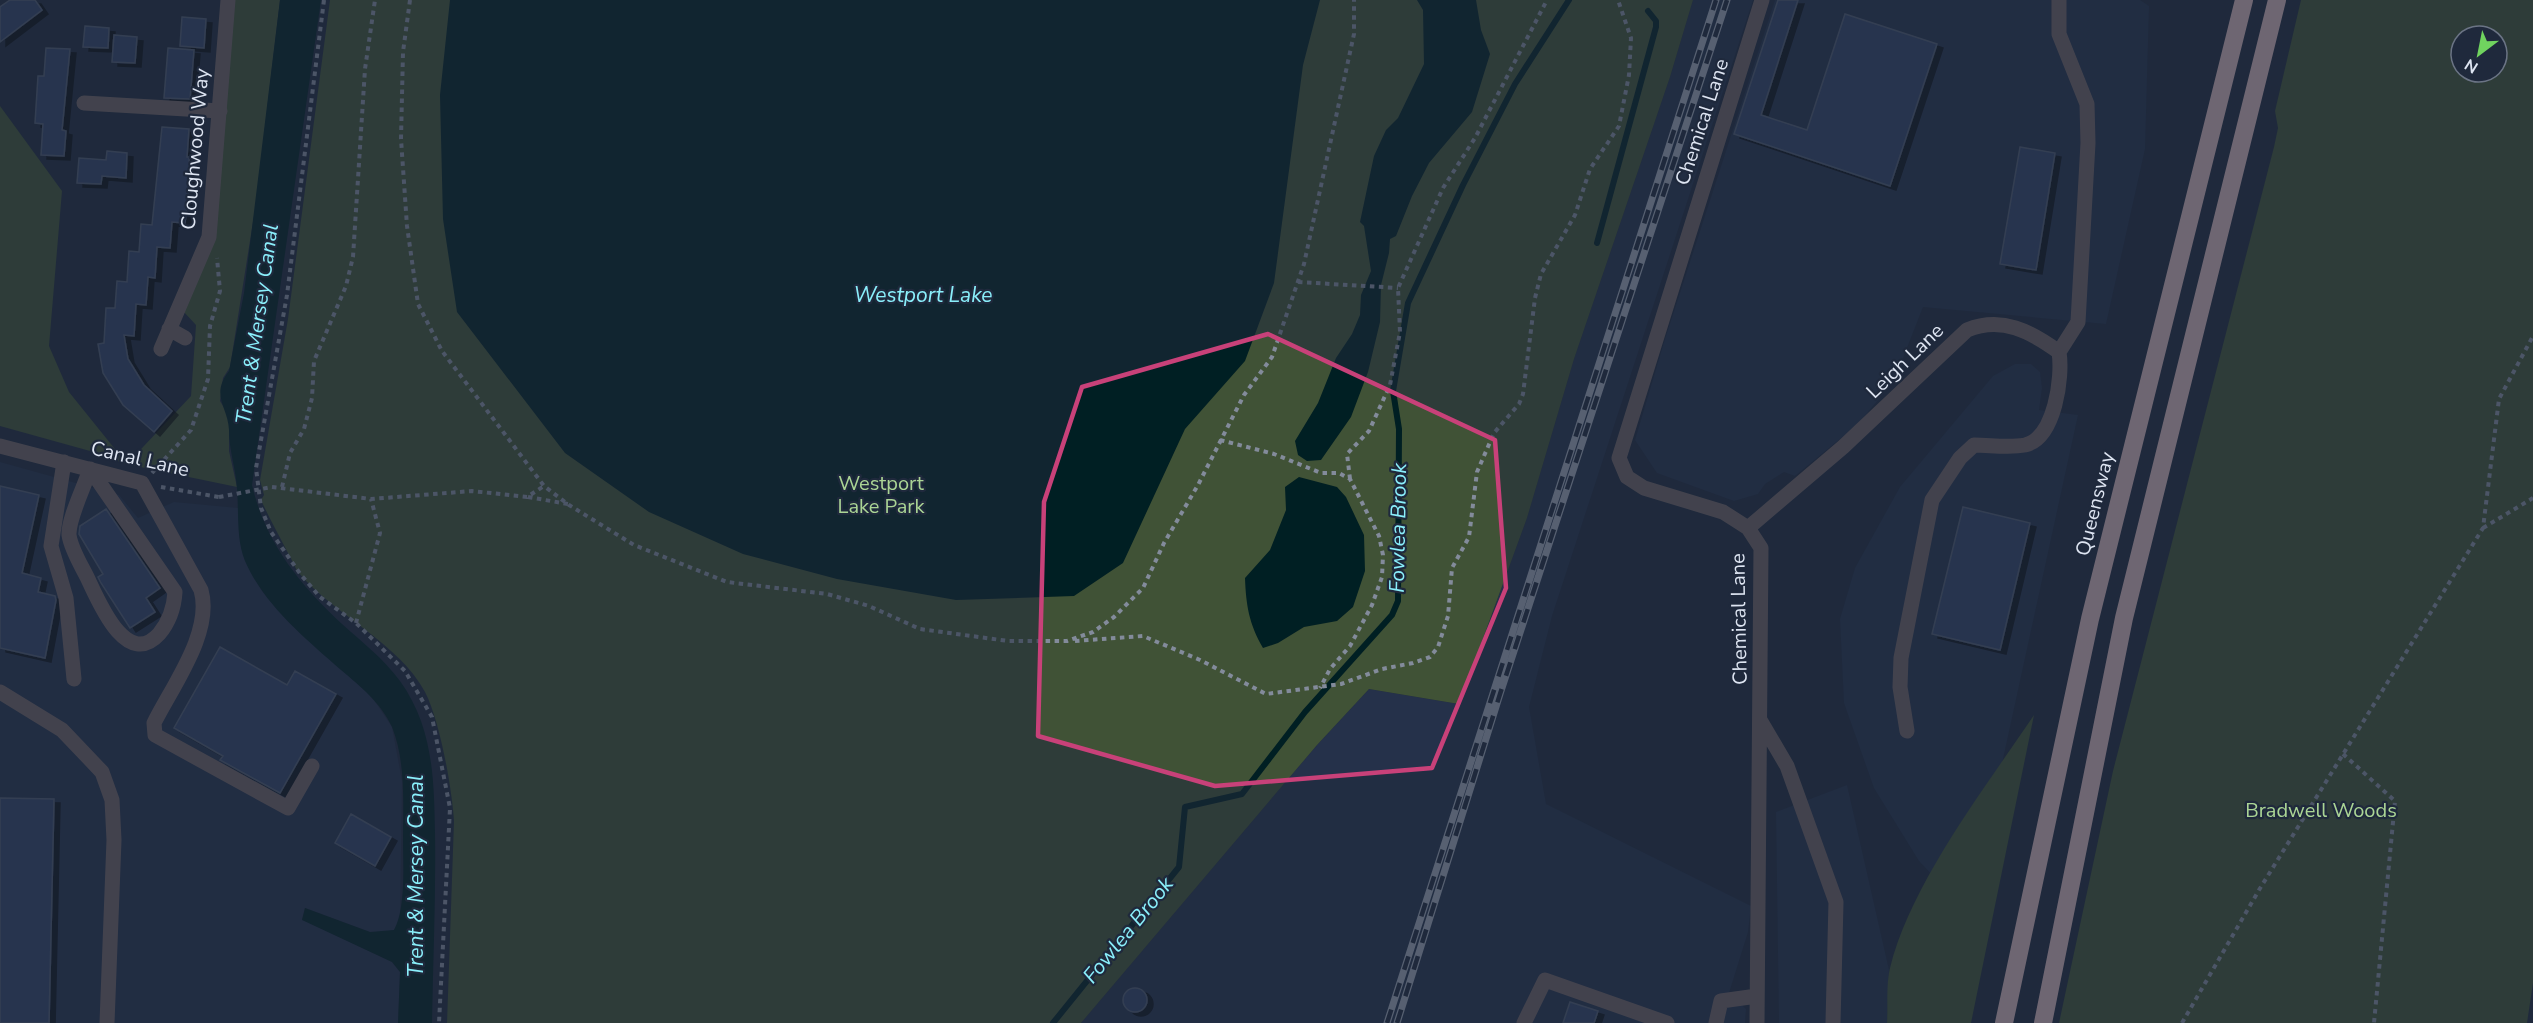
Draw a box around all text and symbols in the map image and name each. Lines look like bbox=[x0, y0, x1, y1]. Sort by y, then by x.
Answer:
north arrow bbox=[2449, 24, 2509, 84]
text: N bbox=[2461, 53, 2482, 78]
street label: Chemical Lane bbox=[1669, 55, 1735, 189]
street label: Cloughwood Way bbox=[174, 66, 216, 231]
water label: Trent & Mersey Canal bbox=[229, 222, 285, 426]
water label: Westport Lake bbox=[853, 281, 993, 309]
street label: Leigh Lane bbox=[1860, 317, 1950, 405]
street label: Canal Lane bbox=[88, 435, 192, 483]
street label: Queensway bbox=[2069, 449, 2121, 559]
water label: Fowlea Brook bbox=[1383, 462, 1413, 593]
park label: Westport Lake Park bbox=[838, 470, 925, 520]
street label: Chemical Lane bbox=[1724, 553, 1754, 685]
water label: Trent & Mersey Canal bbox=[402, 775, 430, 977]
park label: Bradwell Woods bbox=[2245, 797, 2397, 824]
water label: Fowlea Brook bbox=[1076, 870, 1180, 989]

